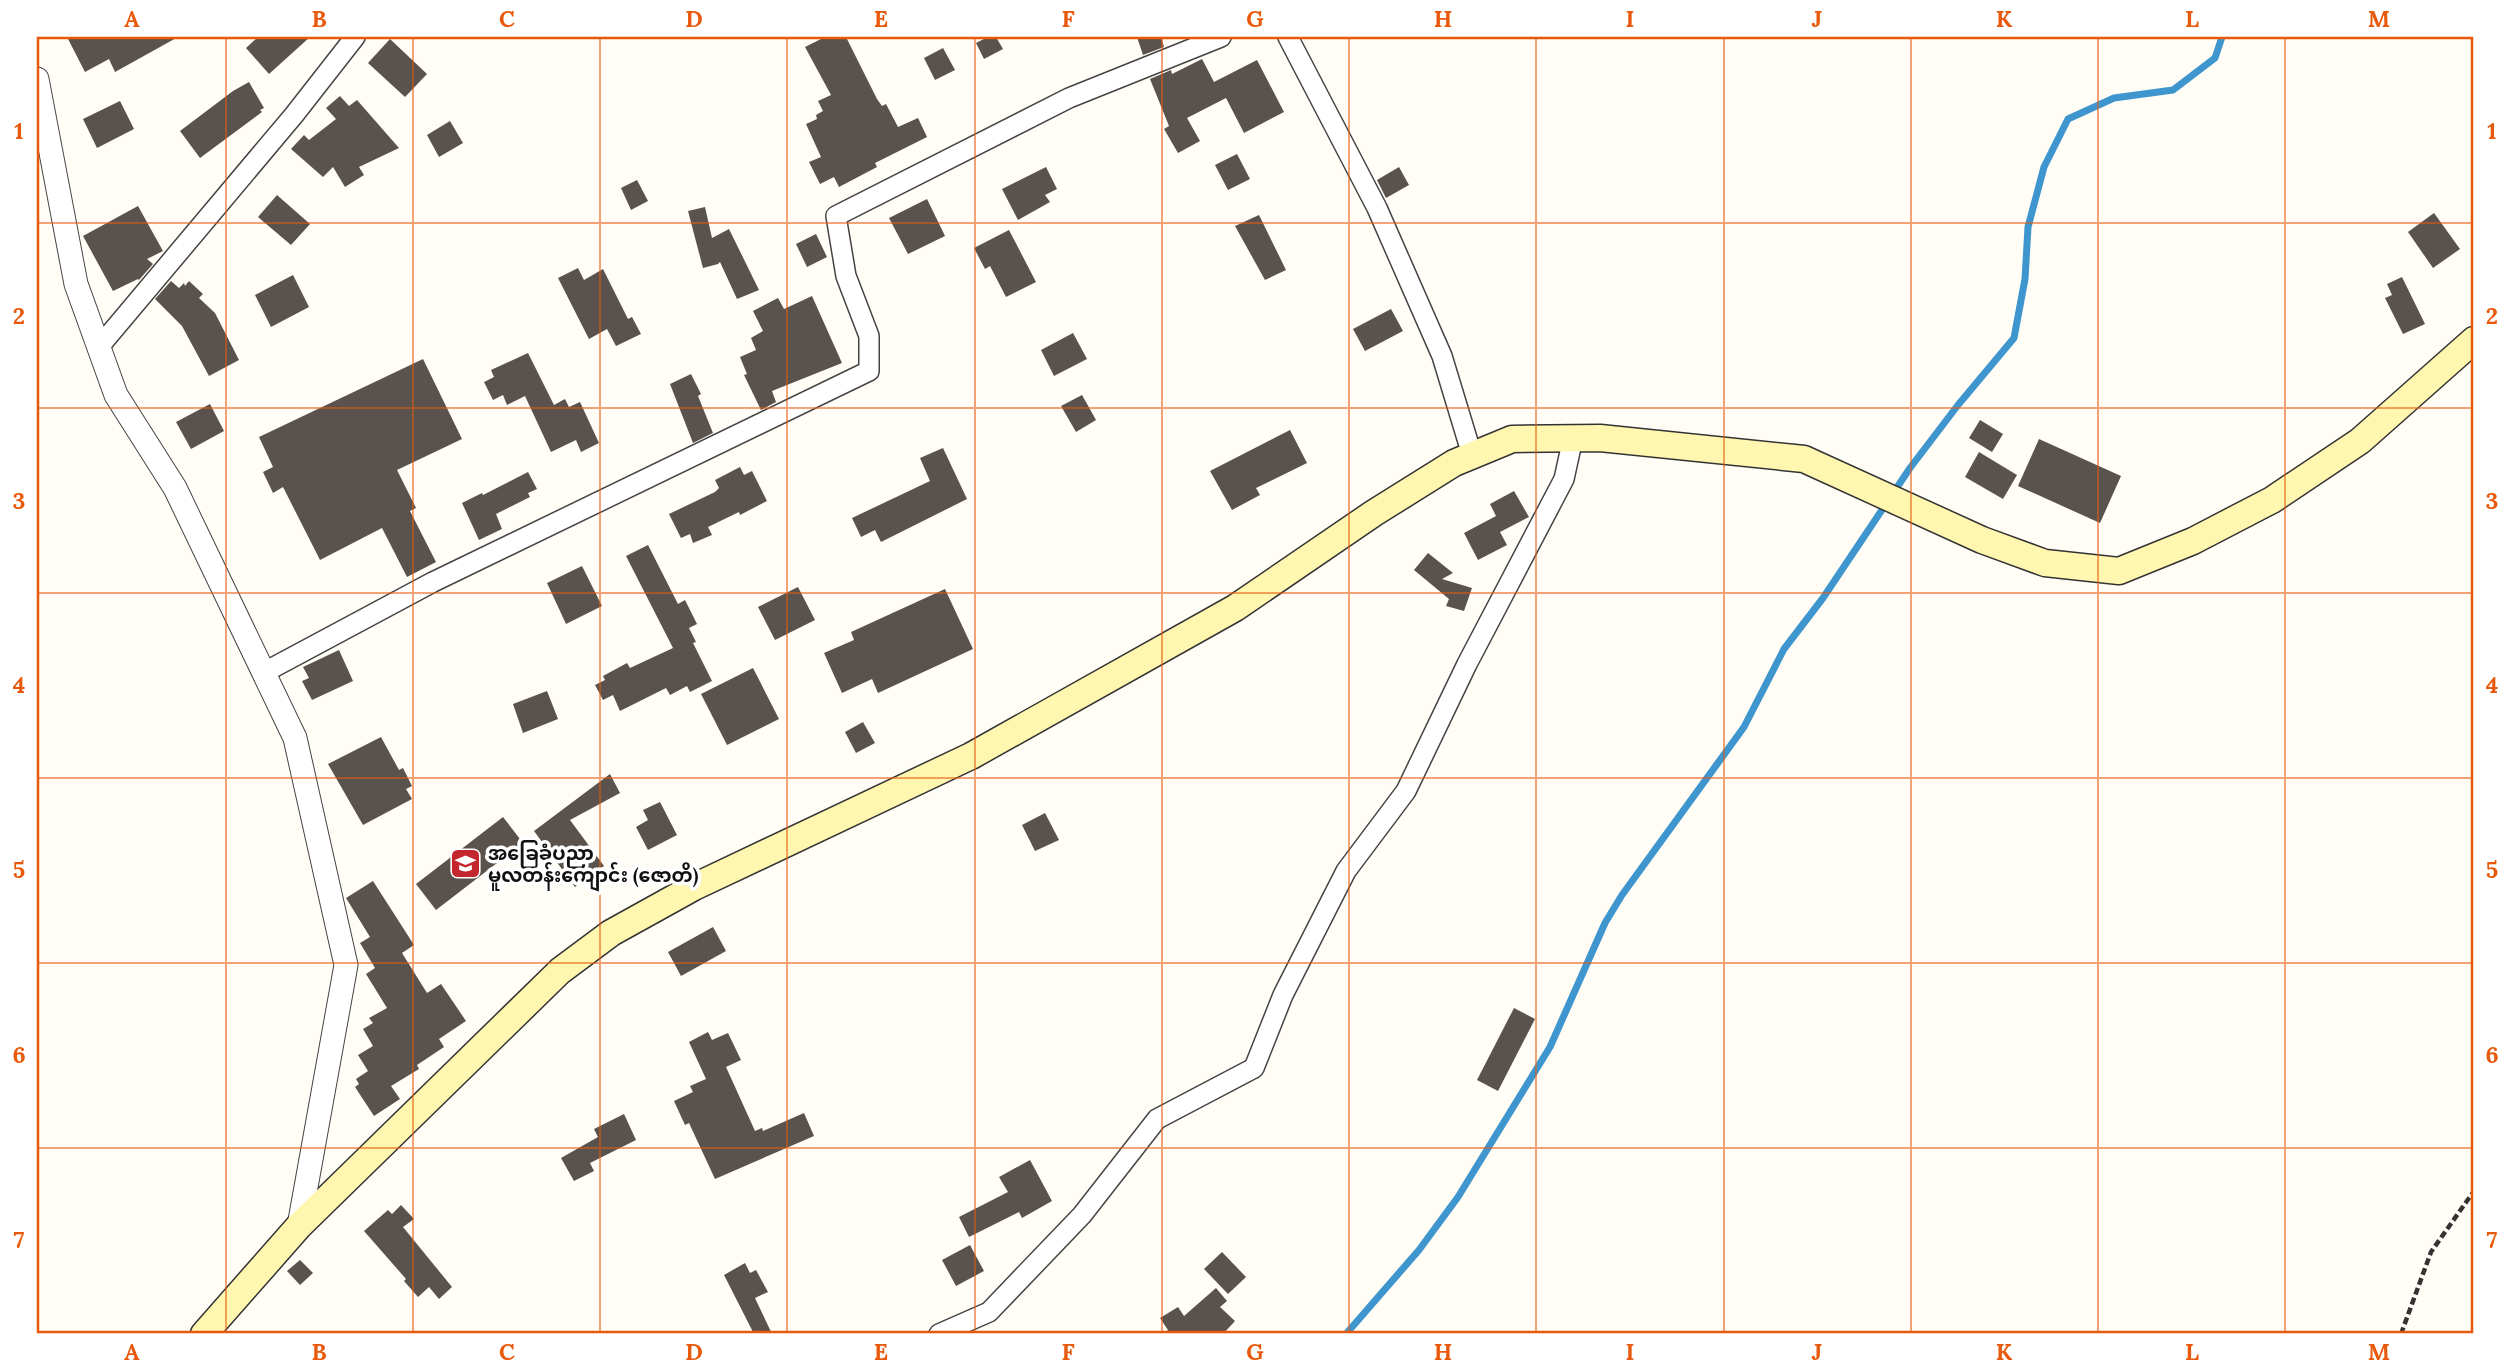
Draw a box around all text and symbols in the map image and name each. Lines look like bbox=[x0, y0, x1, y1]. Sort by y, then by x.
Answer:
text: A bbox=[124, 4, 140, 33]
text: B bbox=[311, 4, 327, 33]
text: C bbox=[499, 4, 515, 33]
text: D bbox=[685, 4, 703, 33]
text: E bbox=[874, 4, 888, 33]
text: F bbox=[1061, 4, 1075, 33]
text: G bbox=[1246, 4, 1264, 33]
text: H bbox=[1434, 4, 1452, 33]
text: I bbox=[1626, 4, 1634, 33]
text: J bbox=[1812, 4, 1822, 33]
text: K bbox=[1996, 4, 2013, 33]
text: L bbox=[2185, 4, 2199, 33]
text: M bbox=[2368, 4, 2390, 33]
text: 1 bbox=[14, 116, 24, 145]
text: 1 bbox=[2487, 116, 2497, 145]
text: 2 bbox=[13, 301, 25, 330]
text: 2 bbox=[2486, 301, 2498, 330]
text: 3 bbox=[13, 486, 25, 515]
text: 3 bbox=[2486, 486, 2498, 515]
text: 4 bbox=[13, 670, 25, 699]
text: 4 bbox=[2486, 670, 2498, 699]
place label: အခြေခံပညာ မူလတန်းကျောင်း (ဇောတိ) bbox=[488, 840, 699, 892]
school or university icon: အခြေခံပညာ မူလတန်းကျောင်း (ဇောတိ) bbox=[448, 847, 482, 881]
text: 5 bbox=[13, 855, 25, 884]
text: 5 bbox=[2486, 855, 2498, 884]
text: 6 bbox=[12, 1040, 26, 1069]
text: 6 bbox=[2485, 1040, 2499, 1069]
text: 7 bbox=[14, 1225, 25, 1254]
text: 7 bbox=[2487, 1225, 2498, 1254]
text: A bbox=[124, 1337, 140, 1366]
text: B bbox=[311, 1337, 327, 1366]
text: C bbox=[499, 1337, 515, 1366]
text: D bbox=[685, 1337, 703, 1366]
text: E bbox=[874, 1337, 888, 1366]
text: F bbox=[1061, 1337, 1075, 1366]
text: G bbox=[1246, 1337, 1264, 1366]
text: H bbox=[1434, 1337, 1452, 1366]
text: I bbox=[1626, 1337, 1634, 1366]
text: J bbox=[1812, 1337, 1822, 1366]
text: K bbox=[1996, 1337, 2013, 1366]
text: L bbox=[2185, 1337, 2199, 1366]
text: M bbox=[2368, 1337, 2390, 1366]

